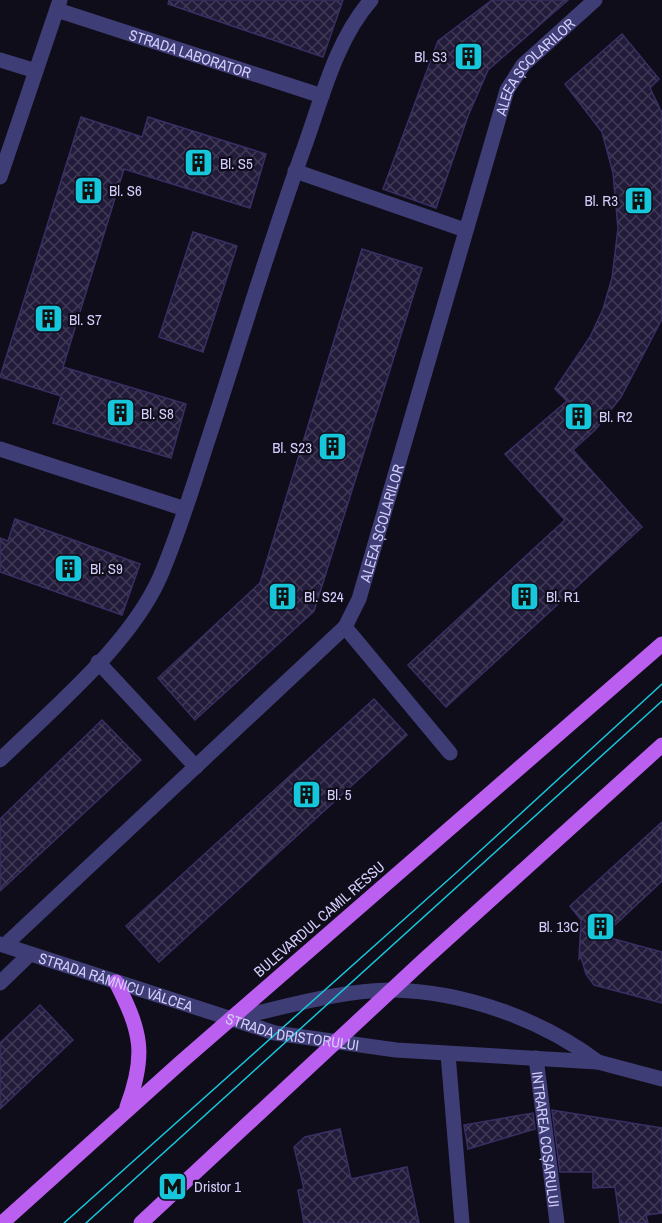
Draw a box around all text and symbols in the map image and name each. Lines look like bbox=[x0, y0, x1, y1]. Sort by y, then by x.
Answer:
street label: ALEEA ȘCOLARILOR bbox=[489, 13, 579, 119]
street label: STRADA LABORATOR bbox=[126, 24, 254, 83]
building icon: Bl. S3 bbox=[452, 40, 484, 72]
place label: Bl. S3 bbox=[414, 46, 447, 67]
building icon: Bl. S5 bbox=[183, 147, 215, 179]
place label: Bl. S5 bbox=[220, 153, 253, 174]
building icon: Bl. S6 bbox=[72, 174, 104, 206]
place label: Bl. S6 bbox=[109, 180, 142, 201]
building icon: Bl. R3 bbox=[623, 184, 655, 216]
place label: Bl. R3 bbox=[585, 190, 618, 211]
building icon: Bl. S7 bbox=[32, 303, 64, 335]
place label: Bl. S7 bbox=[69, 309, 102, 330]
building icon: Bl. S8 bbox=[104, 397, 136, 429]
building icon: Bl. R2 bbox=[562, 400, 594, 432]
place label: Bl. S8 bbox=[141, 403, 174, 424]
place label: Bl. R2 bbox=[599, 406, 633, 427]
building icon: Bl. S23 bbox=[317, 431, 349, 463]
place label: Bl. S23 bbox=[272, 437, 312, 458]
street label: ALEEA ȘCOLARILOR bbox=[354, 461, 408, 585]
building icon: Bl. S9 bbox=[53, 552, 85, 584]
place label: Bl. S9 bbox=[90, 558, 123, 579]
building icon: Bl. S24 bbox=[267, 580, 299, 612]
building icon: Bl. R1 bbox=[509, 580, 541, 612]
place label: Bl. S24 bbox=[304, 586, 344, 607]
place label: Bl. R1 bbox=[546, 586, 580, 607]
building icon: Bl. 5 bbox=[290, 778, 322, 810]
place label: Bl. 5 bbox=[327, 784, 352, 805]
street label: BULEVARDUL CAMIL RESSU bbox=[249, 856, 389, 982]
building icon: Bl. 13C bbox=[584, 910, 616, 942]
place label: Bl. 13C bbox=[539, 916, 579, 937]
street label: STRADA RÂMNICU VÂLCEA bbox=[36, 947, 197, 1017]
street label: STRADA DRISTORULUI bbox=[223, 1007, 361, 1055]
street label: INTRAREA COȘARULUI bbox=[527, 1070, 565, 1209]
metro station icon: Dristor 1 bbox=[157, 1170, 189, 1202]
place label: Dristor 1 bbox=[194, 1176, 241, 1197]

